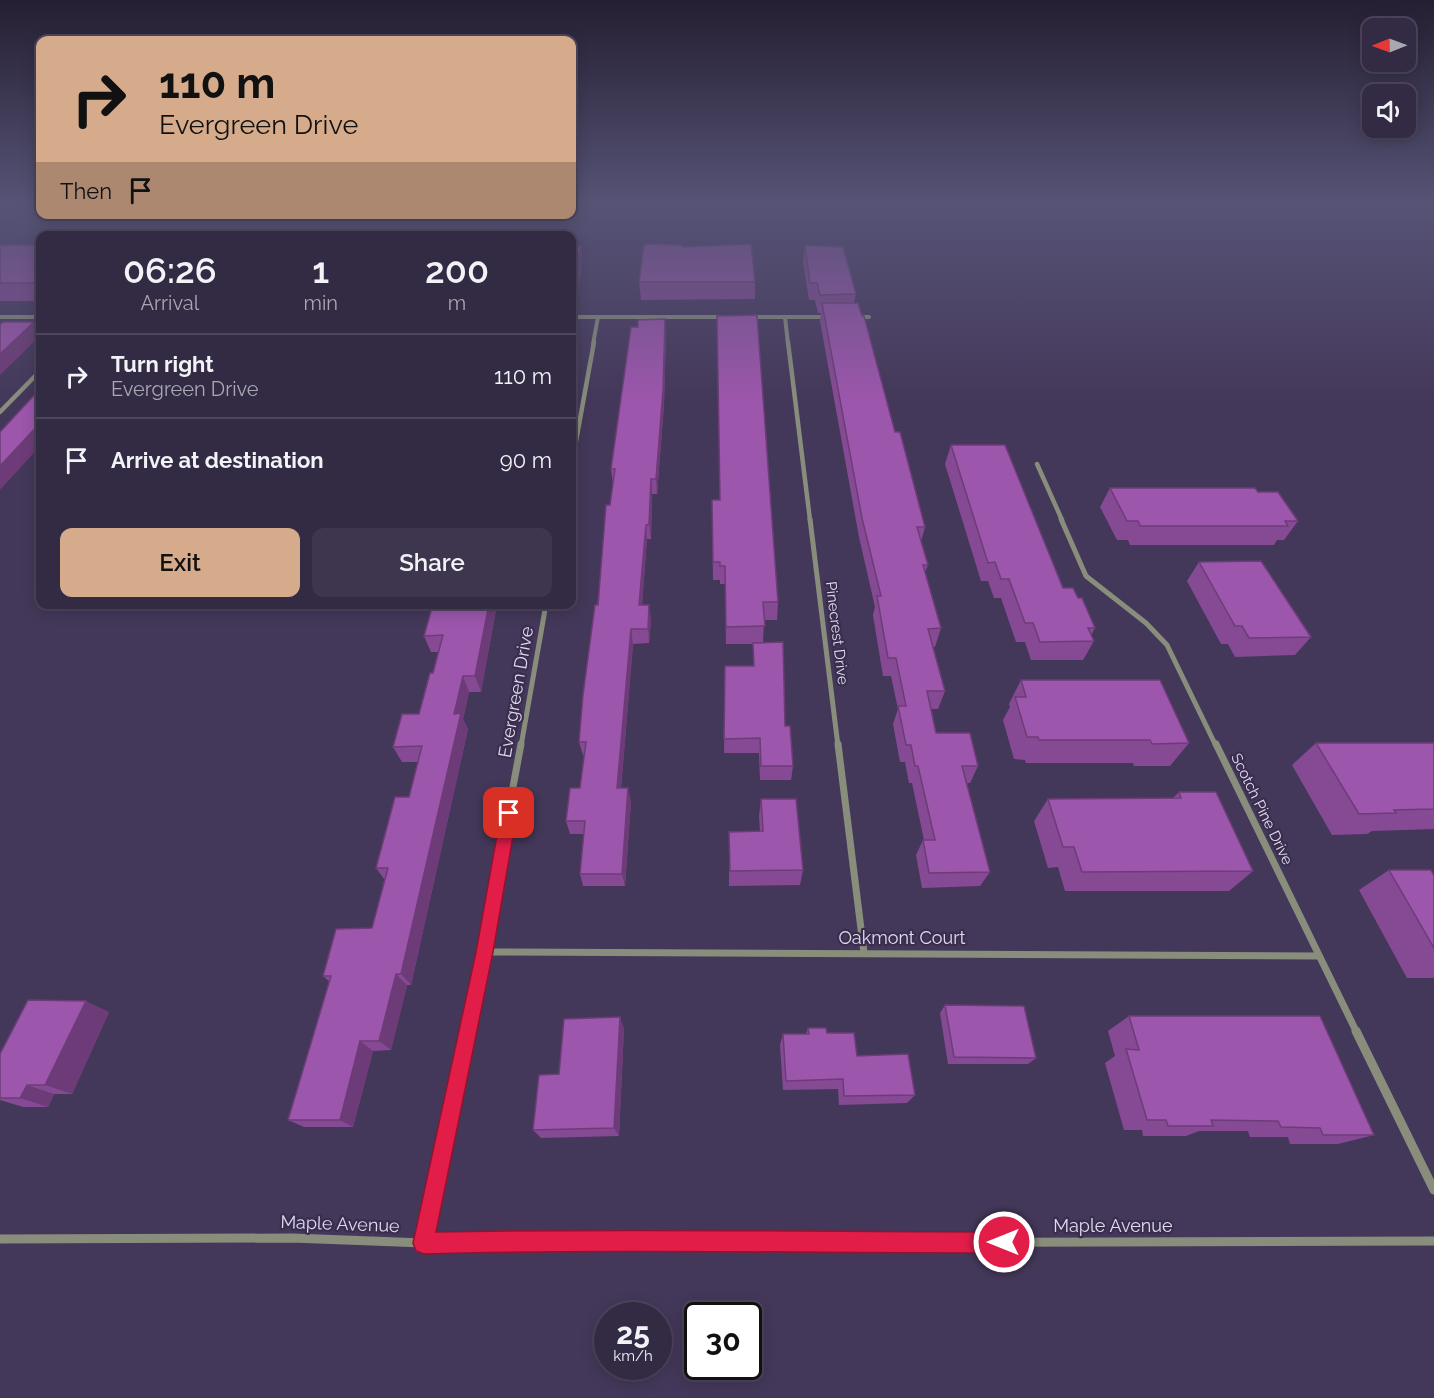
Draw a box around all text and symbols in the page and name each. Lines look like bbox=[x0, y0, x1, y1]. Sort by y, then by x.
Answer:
north arrow bbox=[1362, 18, 1416, 72]
map controls bbox=[1362, 18, 1416, 138]
text: 110 m bbox=[159, 59, 275, 108]
icon: right bbox=[60, 60, 138, 138]
button: sound bbox=[1362, 84, 1416, 138]
text: Evergreen Drive bbox=[159, 109, 358, 140]
icon: arrive bbox=[124, 174, 157, 207]
text: Then bbox=[60, 178, 112, 204]
text: 06:26 bbox=[123, 249, 217, 291]
text: 1 bbox=[312, 249, 329, 291]
text: 200 bbox=[425, 249, 489, 291]
text: Arrival bbox=[140, 291, 199, 315]
text: min bbox=[304, 291, 338, 315]
text: m bbox=[448, 291, 466, 315]
text: Turn right bbox=[111, 351, 214, 377]
icon: right bbox=[60, 360, 93, 393]
text: 110 m bbox=[494, 363, 552, 389]
text: Evergreen Drive bbox=[111, 377, 259, 401]
icon: arrive bbox=[60, 444, 93, 477]
text: Arrive at destination bbox=[111, 447, 324, 473]
text: 90 m bbox=[500, 447, 552, 473]
button: Exit bbox=[60, 528, 300, 597]
button: Share bbox=[312, 528, 552, 597]
street label: Pinecrest Drive bbox=[822, 580, 852, 686]
street label: Evergreen Drive bbox=[494, 624, 537, 759]
street label: Scotch Pine Drive bbox=[1227, 750, 1297, 868]
pin bbox=[483, 787, 534, 838]
icon: arrive bbox=[492, 796, 525, 829]
street label: Oakmont Court bbox=[838, 927, 966, 948]
position arrow bbox=[972, 1210, 1036, 1274]
street label: Maple Avenue bbox=[280, 1211, 400, 1236]
street label: Maple Avenue bbox=[1053, 1215, 1173, 1236]
speed limit sign: 30 bbox=[684, 1302, 762, 1380]
text: 25 bbox=[616, 1316, 650, 1351]
text: km/h bbox=[613, 1347, 653, 1365]

